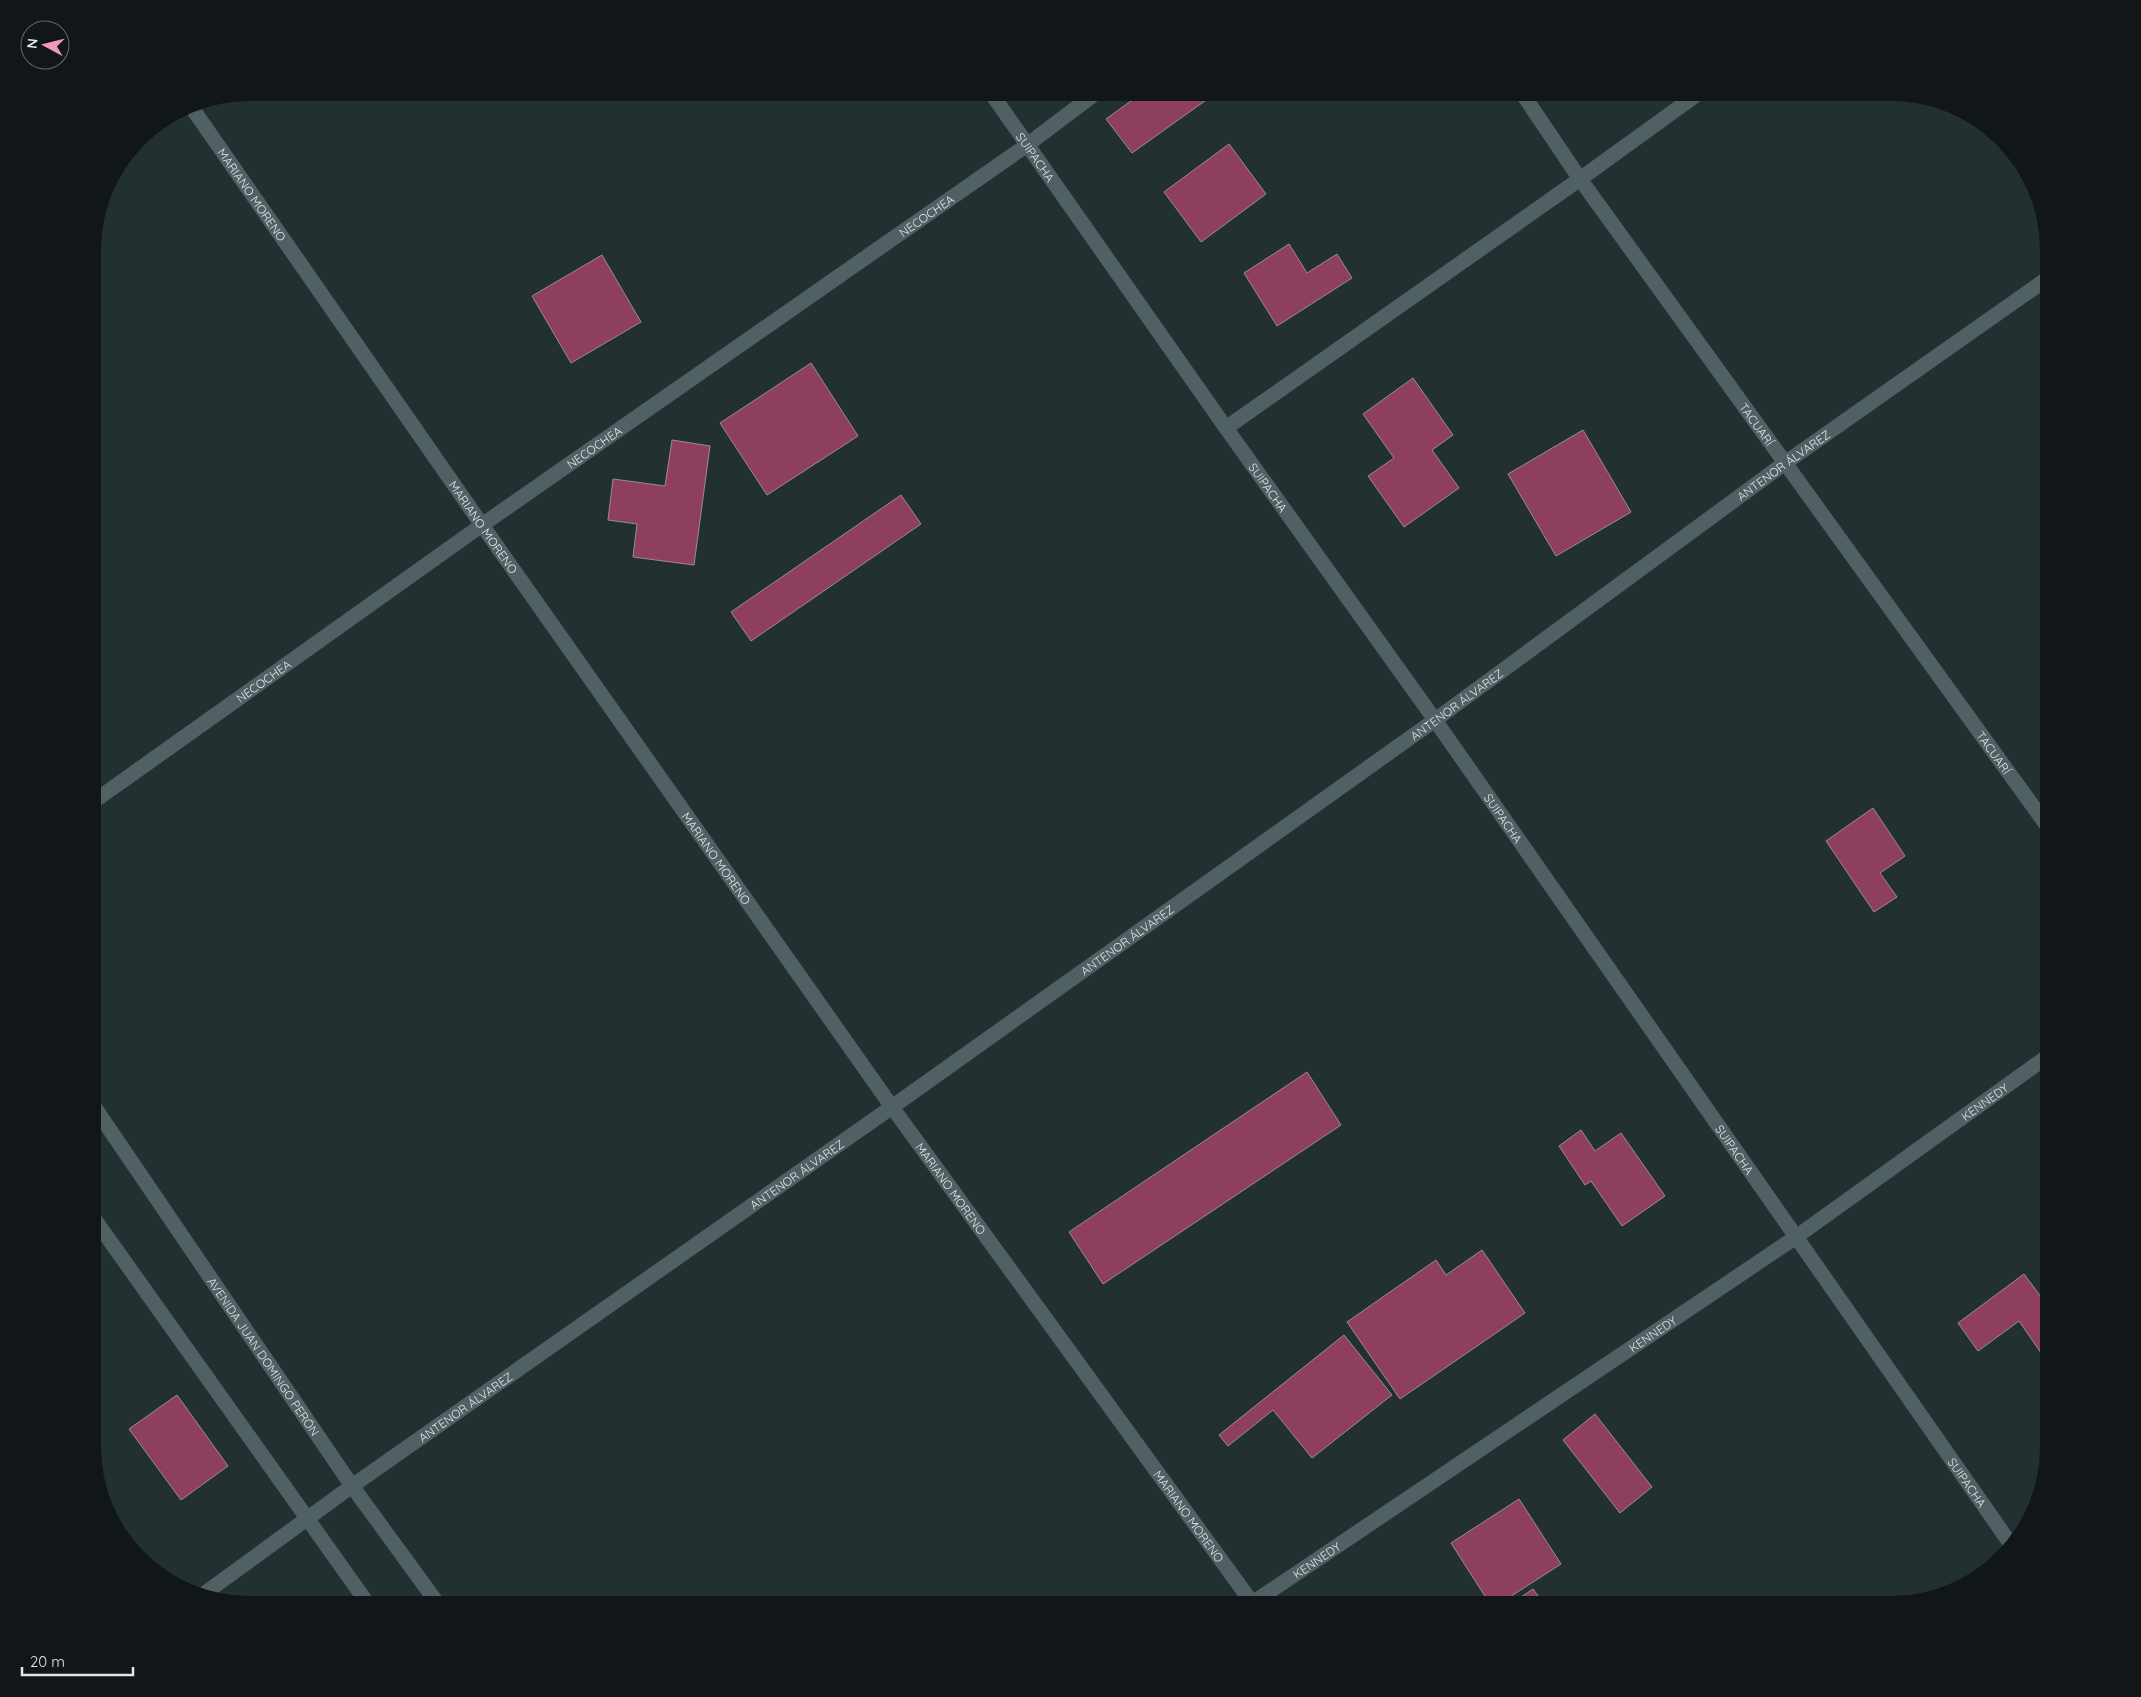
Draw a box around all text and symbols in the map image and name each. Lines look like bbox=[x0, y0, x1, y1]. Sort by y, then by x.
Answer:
north arrow bbox=[20, 20, 70, 70]
text: N bbox=[23, 37, 42, 50]
street label: SUIPACHA bbox=[1013, 129, 1058, 185]
street label: MARIANO MORENO bbox=[215, 145, 290, 244]
street label: NECOCHEA bbox=[896, 191, 957, 240]
street label: TACUARÍ bbox=[1736, 400, 1778, 449]
street label: NECOCHEA bbox=[564, 422, 625, 471]
street label: ANTENOR ÁLVAREZ bbox=[1734, 426, 1833, 504]
street label: SUIPACHA bbox=[1246, 460, 1291, 515]
street label: MARIANO MORENO bbox=[446, 478, 521, 576]
street label: NECOCHEA bbox=[233, 656, 294, 705]
street label: ANTENOR ÁLVAREZ bbox=[1407, 665, 1506, 743]
street label: TACUARÍ bbox=[1974, 728, 2015, 778]
street label: SUIPACHA bbox=[1481, 790, 1526, 846]
street label: MARIANO MORENO bbox=[679, 809, 754, 907]
street label: ANTENOR ÁLVAREZ bbox=[1077, 901, 1177, 978]
street label: KENNEDY bbox=[1958, 1080, 2011, 1124]
street label: SUIPACHA bbox=[1712, 1122, 1758, 1177]
street label: ANTENOR ÁLVAREZ bbox=[747, 1136, 847, 1212]
street label: MARIANO MORENO bbox=[913, 1140, 989, 1237]
street label: AVENIDA JUAN DOMINGO PERÓN bbox=[205, 1274, 323, 1439]
street label: KENNEDY bbox=[1626, 1312, 1679, 1355]
street label: ANTENOR ÁLVAREZ bbox=[415, 1368, 515, 1445]
street label: SUIPACHA bbox=[1945, 1455, 1990, 1510]
street label: MARIANO MORENO bbox=[1151, 1467, 1227, 1565]
street label: KENNEDY bbox=[1290, 1538, 1343, 1581]
scale bar bbox=[22, 1644, 134, 1676]
text: 20 m bbox=[30, 1652, 65, 1671]

